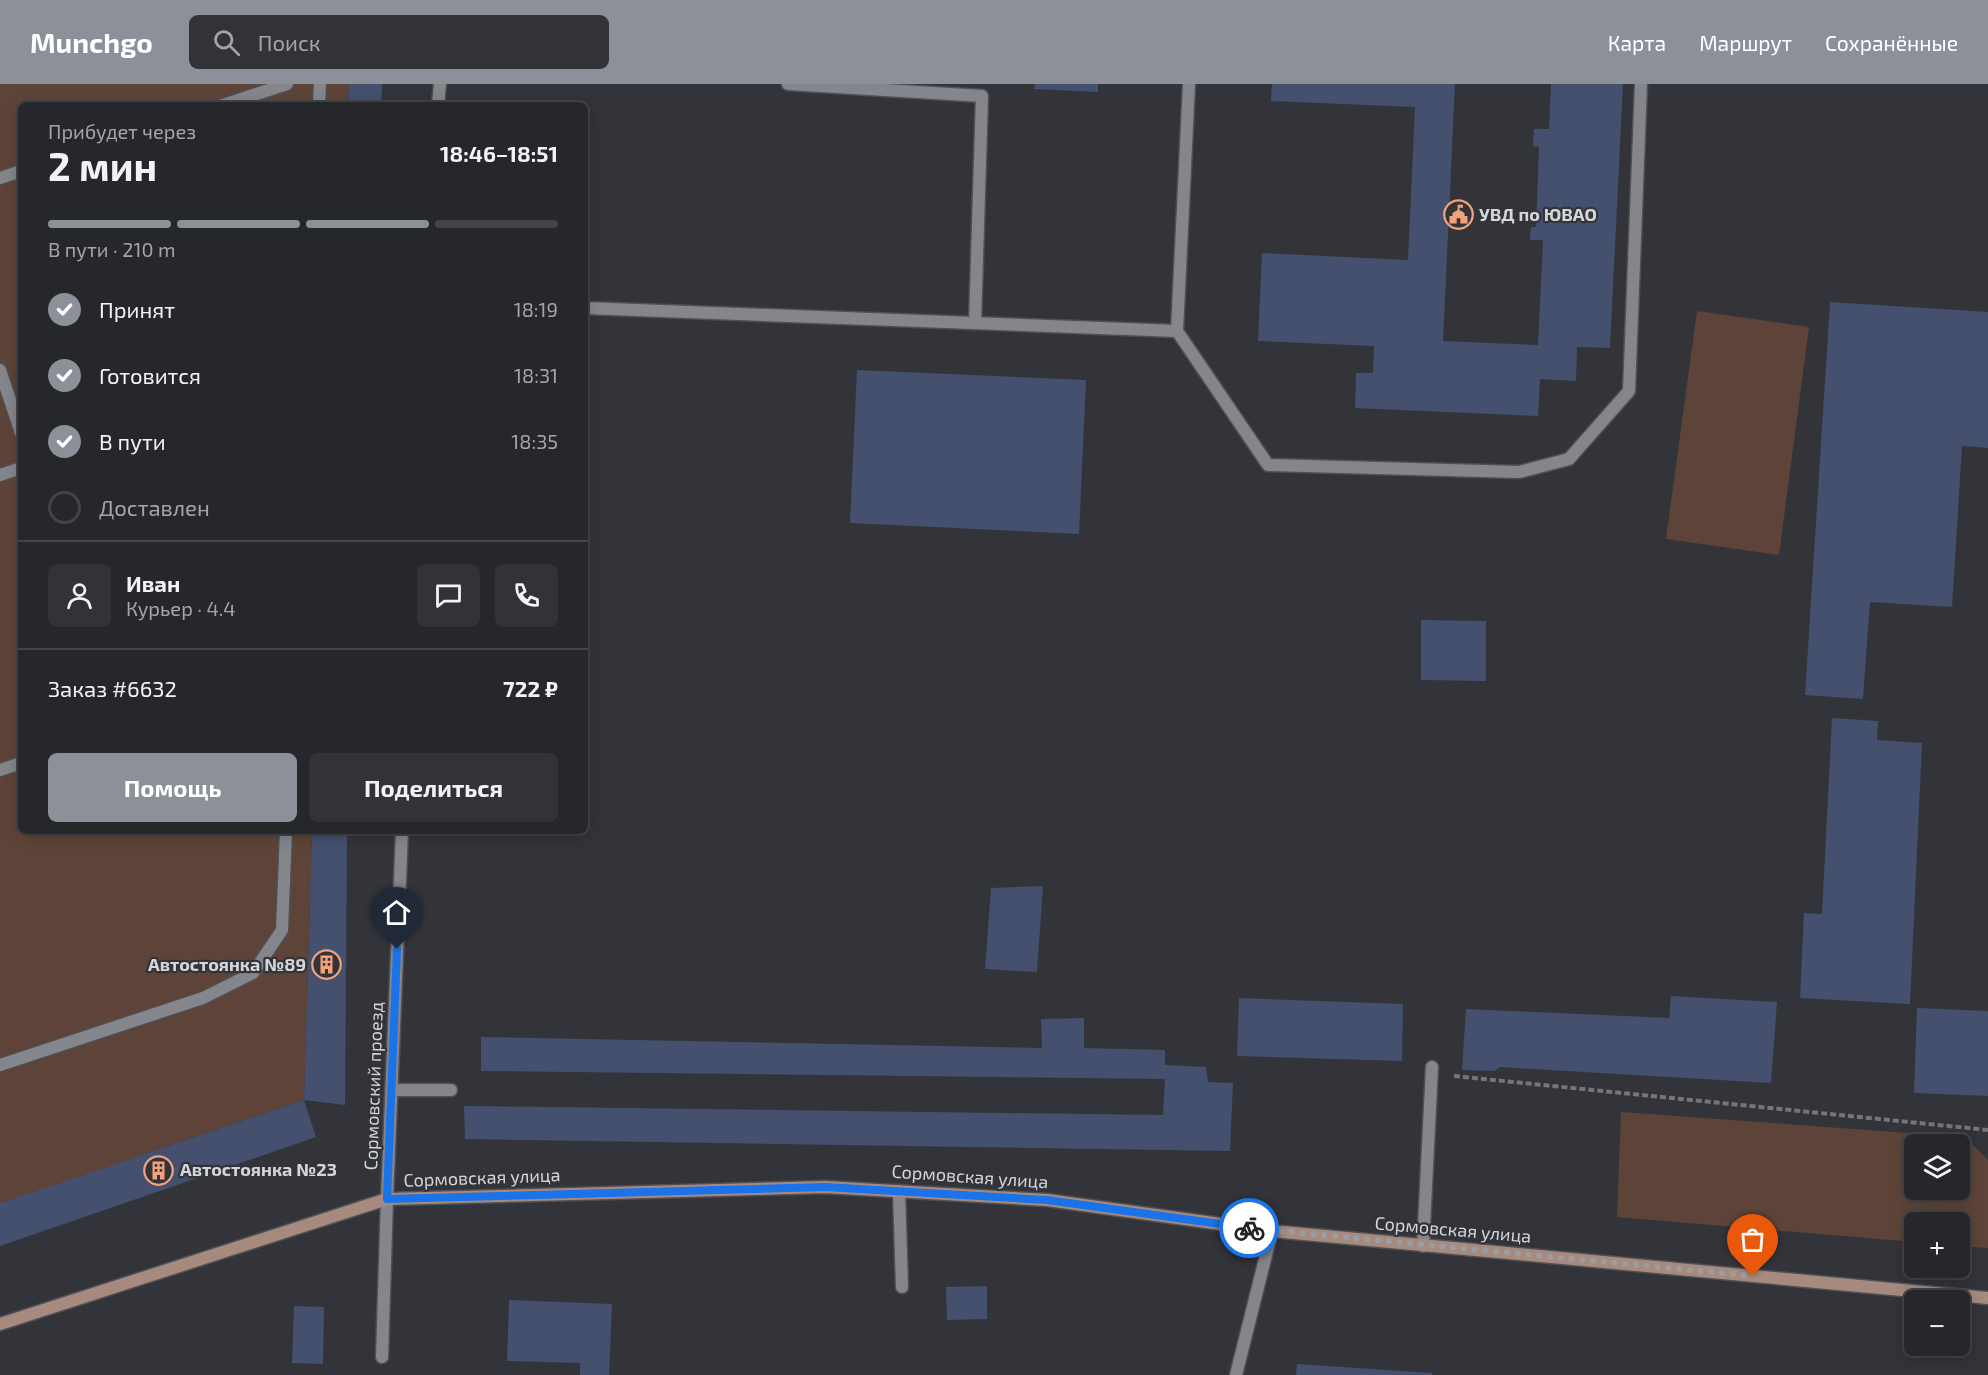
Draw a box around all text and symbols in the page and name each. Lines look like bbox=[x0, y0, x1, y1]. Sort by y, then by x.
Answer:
search box bbox=[189, 15, 609, 69]
text: Munchgo bbox=[30, 25, 153, 59]
icon: search bbox=[210, 26, 243, 59]
text: Поиск bbox=[258, 29, 321, 55]
text: Карта bbox=[1608, 30, 1666, 55]
text: Маршрут bbox=[1699, 30, 1792, 55]
text: Сохранённые bbox=[1825, 30, 1958, 55]
text: Прибудет через bbox=[48, 119, 196, 143]
text: 18:46–18:51 bbox=[440, 140, 558, 166]
text: 2 мин bbox=[48, 142, 157, 189]
public building icon: УВД по ЮВАО bbox=[1442, 199, 1474, 231]
place label: УВД по ЮВАО bbox=[1479, 203, 1597, 225]
text: В пути · 210 m bbox=[48, 237, 175, 261]
icon: check bbox=[48, 293, 81, 326]
text: Принят bbox=[99, 296, 175, 322]
text: 18:19 bbox=[514, 297, 558, 321]
icon: check bbox=[48, 359, 81, 392]
text: Готовится bbox=[99, 362, 201, 388]
text: 18:31 bbox=[514, 363, 558, 387]
icon: check bbox=[48, 425, 81, 458]
text: В пути bbox=[99, 428, 166, 454]
text: 18:35 bbox=[511, 429, 558, 453]
text: Доставлен bbox=[99, 494, 210, 520]
button: person bbox=[48, 564, 111, 627]
button: chat bbox=[417, 564, 480, 627]
button: phone bbox=[495, 564, 558, 627]
text: Иван bbox=[126, 570, 180, 596]
text: Курьер · 4.4 bbox=[126, 596, 235, 620]
text: Заказ #6632 bbox=[48, 675, 177, 701]
text: 722 ₽ bbox=[503, 675, 558, 701]
button: Помощь bbox=[48, 753, 297, 822]
button: Поделиться bbox=[309, 753, 558, 822]
pin bbox=[371, 887, 422, 949]
icon: home bbox=[380, 896, 413, 929]
building icon: Автостоянка №89 bbox=[311, 949, 343, 981]
place label: Автостоянка №89 bbox=[148, 953, 306, 975]
street label: Сормовский проезд bbox=[359, 1001, 387, 1171]
map controls bbox=[1904, 1134, 1970, 1356]
button: layers bbox=[1904, 1134, 1970, 1200]
building icon: Автостоянка №23 bbox=[143, 1154, 175, 1186]
place label: Автостоянка №23 bbox=[180, 1158, 337, 1180]
street label: Сормовская улица bbox=[891, 1160, 1049, 1192]
street label: Сормовская улица bbox=[403, 1163, 561, 1191]
courier bbox=[1219, 1198, 1279, 1258]
street label: Сормовская улица bbox=[1374, 1211, 1532, 1247]
icon: bike bbox=[1233, 1212, 1266, 1245]
button: + bbox=[1904, 1212, 1970, 1278]
pin bbox=[1727, 1214, 1778, 1276]
icon: bag bbox=[1736, 1223, 1769, 1256]
button: − bbox=[1904, 1290, 1970, 1356]

